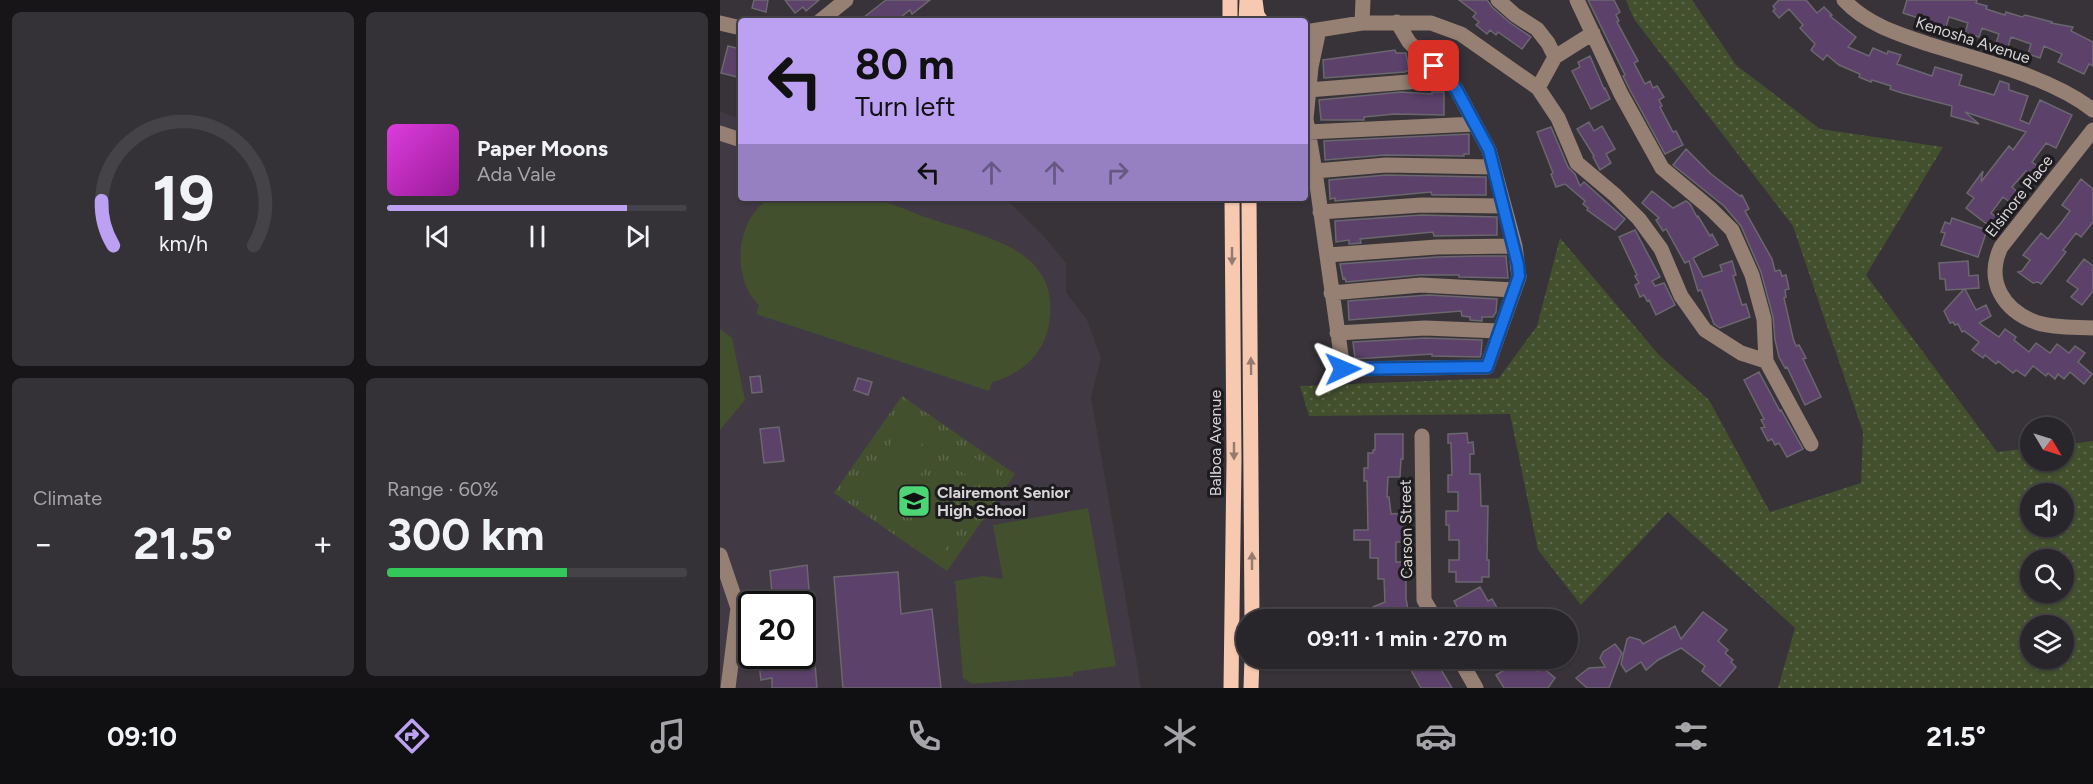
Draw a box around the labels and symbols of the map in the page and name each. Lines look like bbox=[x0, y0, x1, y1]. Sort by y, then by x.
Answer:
street label: Kenosha Avenue bbox=[1913, 13, 2033, 68]
pin bbox=[1408, 40, 1459, 91]
street label: Elsinore Place bbox=[1981, 151, 2057, 241]
one-way arrow bbox=[1227, 247, 1237, 266]
position arrow bbox=[1311, 337, 1375, 401]
one-way arrow bbox=[1246, 357, 1256, 376]
street label: Balboa Avenue bbox=[1206, 390, 1225, 496]
north arrow bbox=[2020, 417, 2074, 471]
one-way arrow bbox=[1229, 442, 1239, 461]
street label: Carson Street bbox=[1396, 479, 1416, 579]
school or university icon: Clairemont Senior High School bbox=[896, 483, 932, 519]
place label: Clairemont Senior High School bbox=[937, 483, 1070, 520]
one-way arrow bbox=[1247, 552, 1257, 571]
speed limit sign: 20 bbox=[738, 591, 816, 669]

